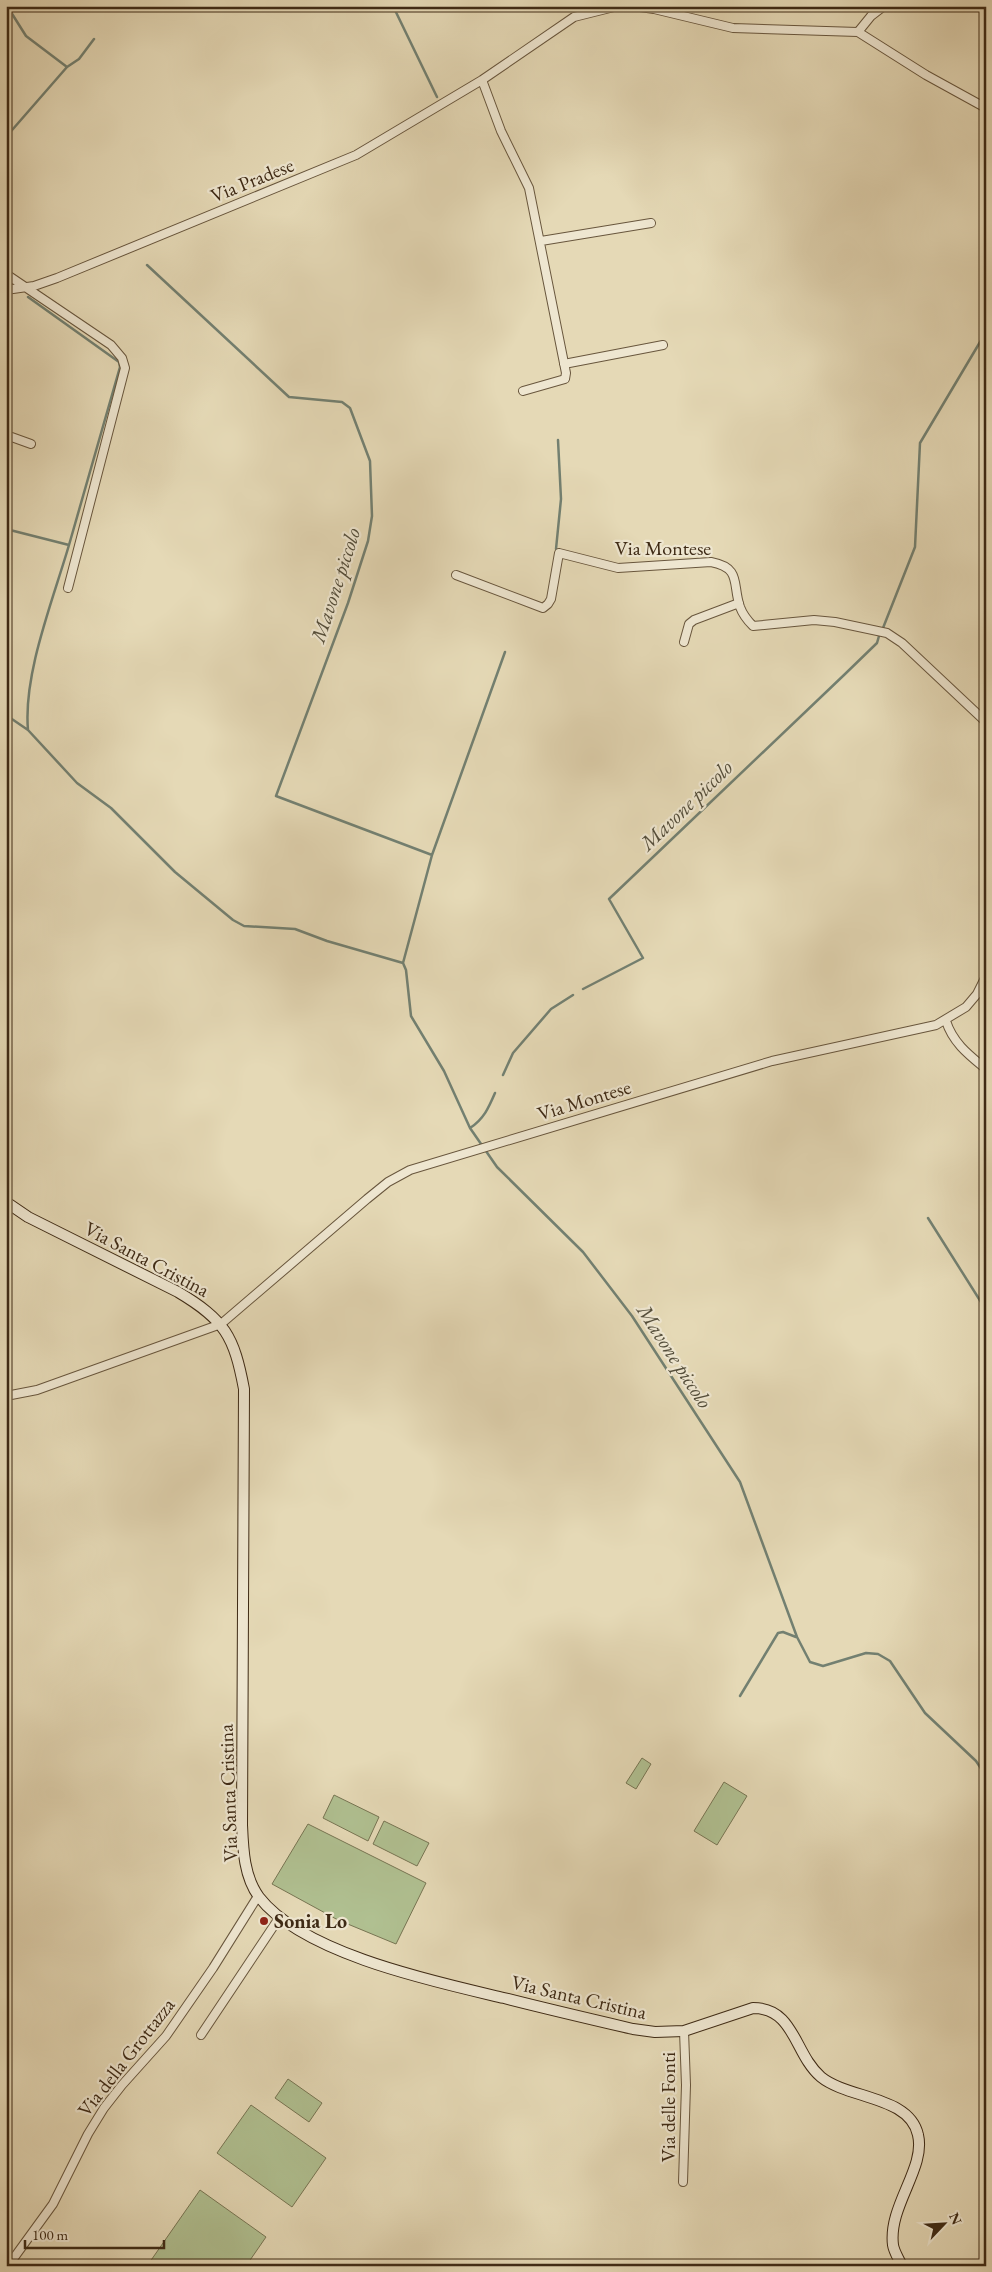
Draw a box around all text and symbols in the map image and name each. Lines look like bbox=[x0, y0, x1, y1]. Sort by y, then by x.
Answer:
street label: Via Pradese bbox=[206, 151, 298, 209]
water label: Mavone piccolo bbox=[303, 524, 366, 648]
street label: Via Montese bbox=[615, 535, 711, 561]
water label: Mavone piccolo bbox=[632, 754, 738, 857]
street label: Via Montese bbox=[534, 1073, 634, 1127]
street label: Via Santa Cristina bbox=[80, 1215, 214, 1303]
water label: Mavone piccolo bbox=[630, 1297, 719, 1413]
street label: Via Santa Cristina bbox=[213, 1724, 243, 1862]
place label: Sonia Lo bbox=[274, 1908, 347, 1934]
marker: Sonia Lo bbox=[258, 1915, 270, 1927]
street label: Via Santa Cristina bbox=[509, 1969, 649, 2025]
street label: Via della Grottazza bbox=[71, 1992, 181, 2122]
street label: Via delle Fonti bbox=[655, 2052, 681, 2162]
north arrow bbox=[920, 2200, 970, 2250]
text: N bbox=[945, 2210, 967, 2228]
scale bar bbox=[25, 2217, 164, 2249]
text: 100 m bbox=[32, 2225, 69, 2244]

